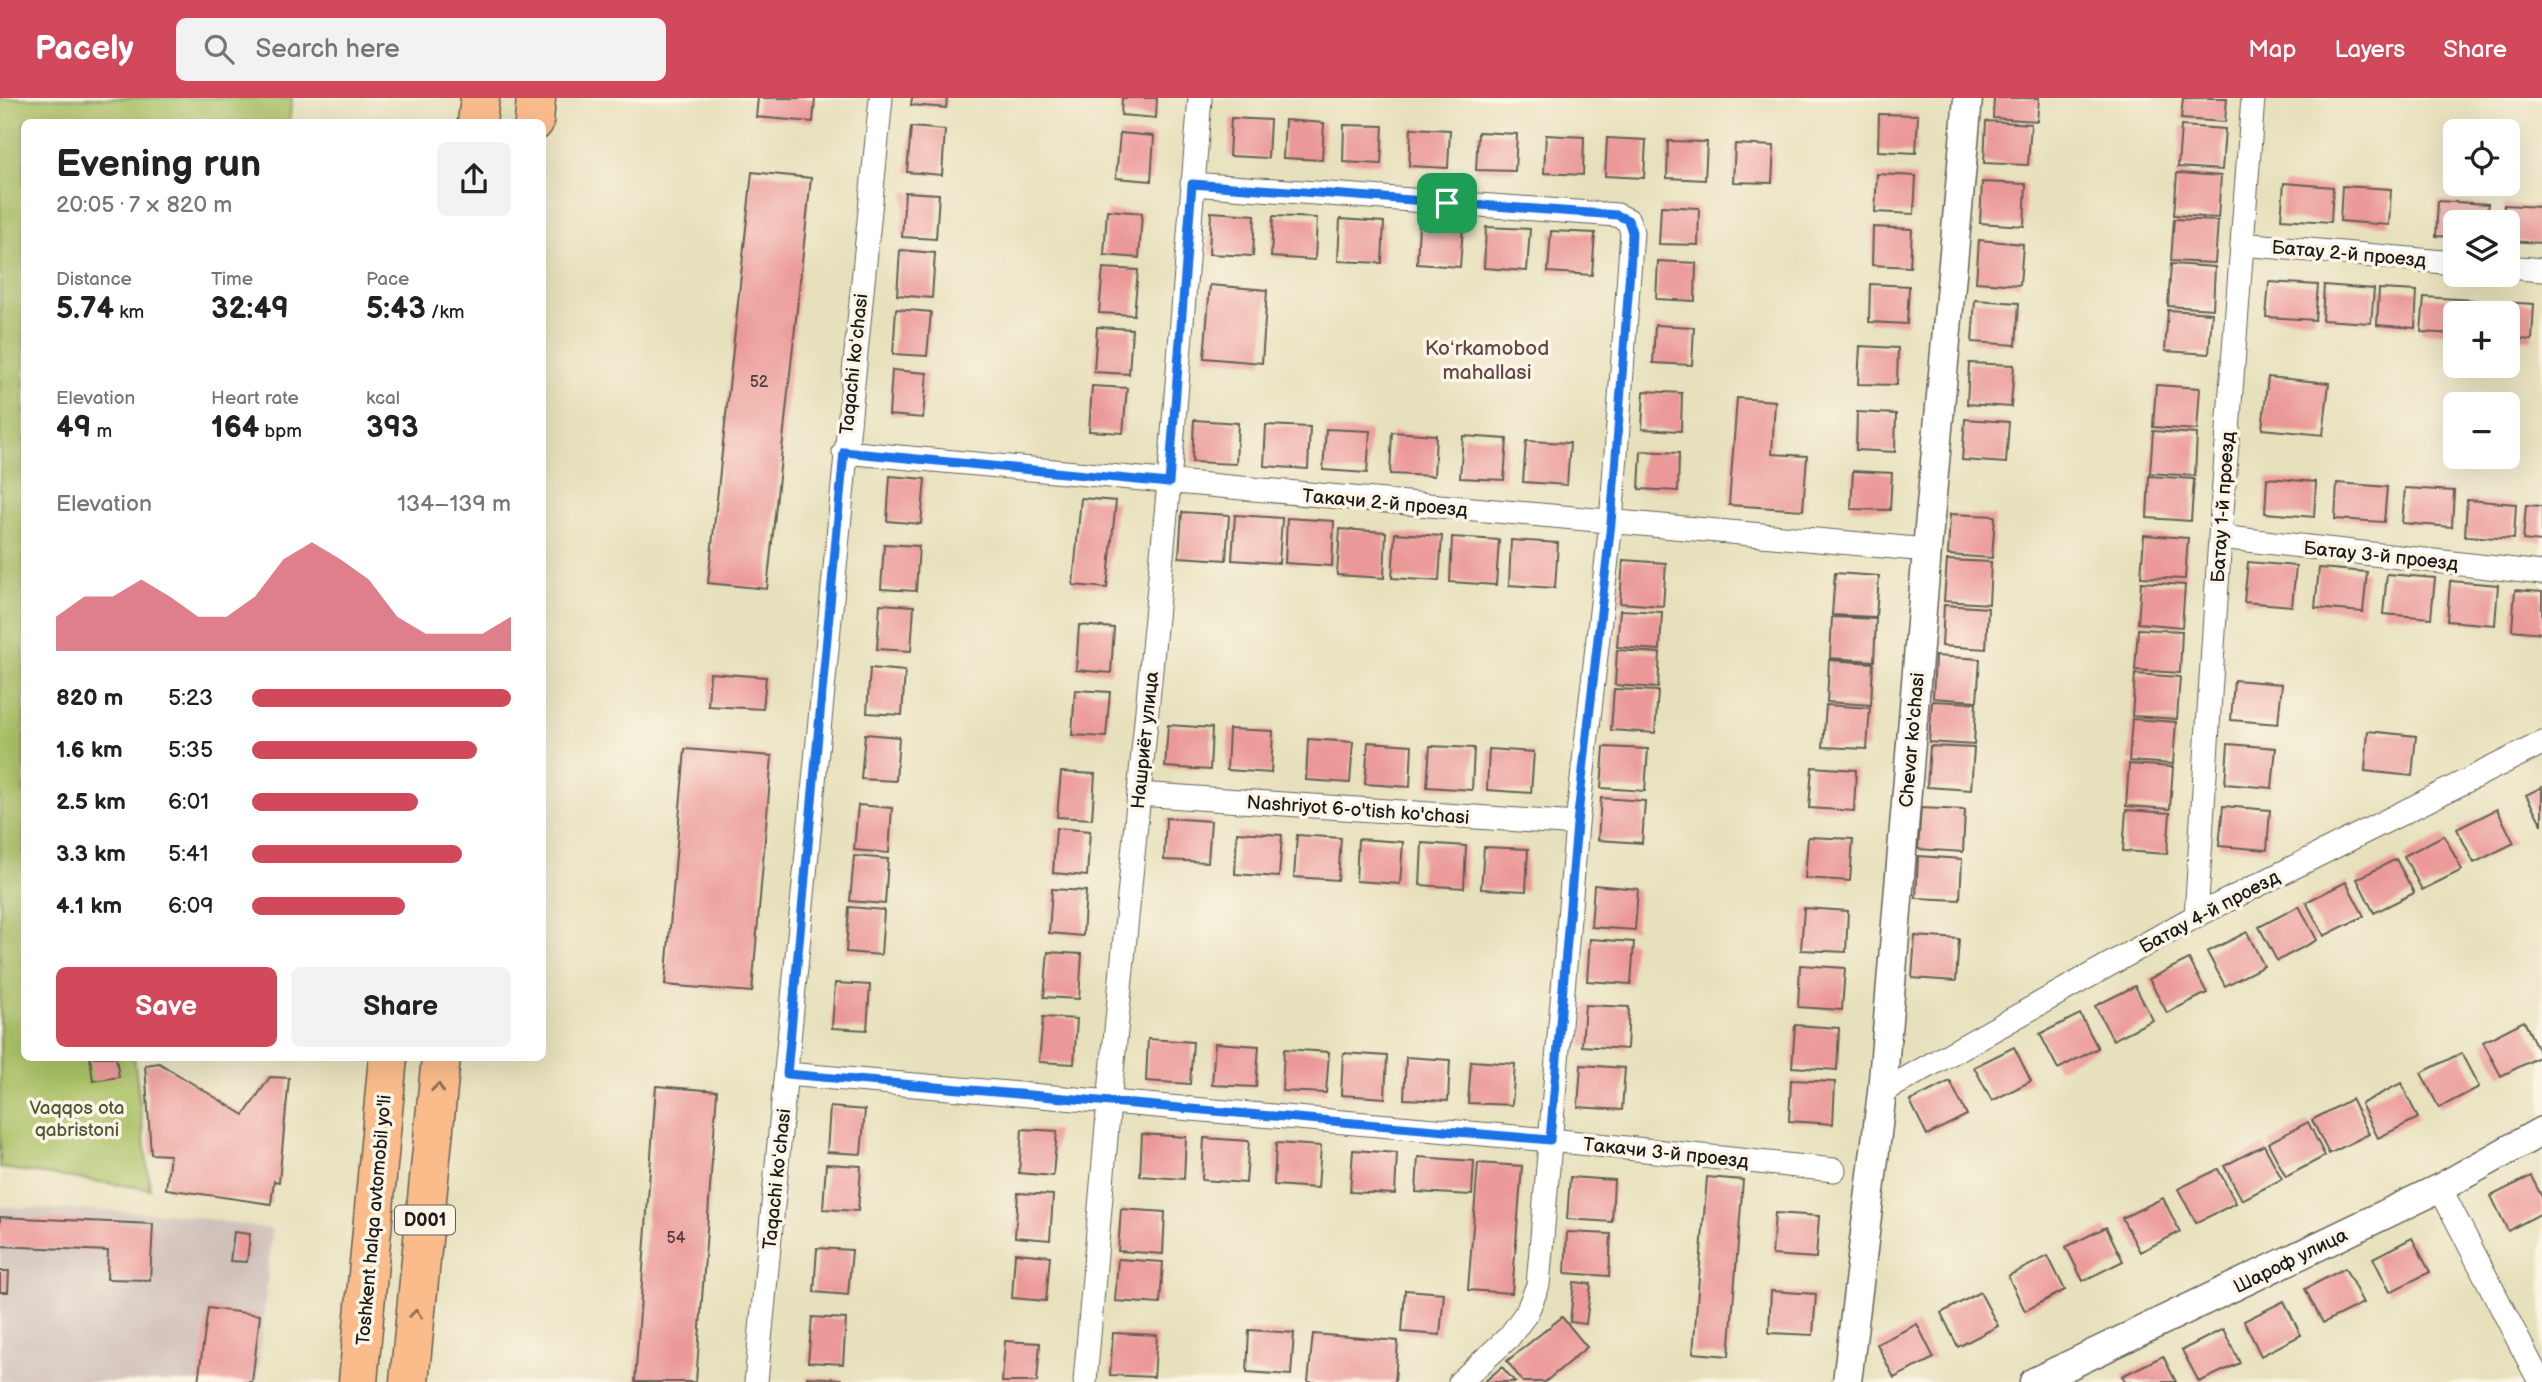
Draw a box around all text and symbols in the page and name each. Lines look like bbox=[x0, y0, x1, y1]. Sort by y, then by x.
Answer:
search box bbox=[176, 18, 666, 81]
text: Pacely bbox=[35, 29, 134, 69]
icon: search bbox=[200, 30, 238, 68]
text: Search here bbox=[256, 34, 400, 65]
text: Map bbox=[2248, 35, 2296, 64]
text: Layers bbox=[2334, 35, 2405, 64]
text: Share bbox=[2443, 35, 2507, 64]
map controls bbox=[2443, 119, 2520, 469]
button: locate bbox=[2443, 119, 2520, 196]
text: Evening run bbox=[56, 142, 261, 187]
button: share bbox=[437, 142, 511, 216]
pin bbox=[1417, 173, 1477, 233]
icon: arrive bbox=[1428, 184, 1466, 222]
text: 20:05 · 7 × 820 m bbox=[56, 191, 232, 219]
button: layers bbox=[2443, 210, 2520, 287]
street label: Батау 2-й проезд bbox=[2271, 236, 2428, 273]
text: Distance bbox=[56, 268, 132, 291]
text: Time bbox=[211, 268, 253, 291]
text: Pace bbox=[366, 268, 409, 291]
text: 5.74 bbox=[56, 291, 114, 327]
text: 32:49 bbox=[211, 291, 289, 327]
text: 5:43 bbox=[366, 291, 426, 327]
street label: Taqachi koʻchasi bbox=[836, 293, 873, 436]
text: km bbox=[114, 301, 144, 324]
text: /km bbox=[426, 301, 464, 324]
button: + bbox=[2443, 301, 2520, 378]
district label: Koʻrkamobod mahallasi bbox=[1425, 336, 1549, 385]
house number: 52 bbox=[750, 373, 769, 392]
text: Elevation bbox=[56, 387, 135, 410]
text: Heart rate bbox=[211, 387, 299, 410]
text: kcal bbox=[366, 387, 400, 410]
button: − bbox=[2443, 392, 2520, 469]
text: 49 bbox=[56, 410, 91, 446]
text: 164 bbox=[211, 410, 259, 446]
text: 393 bbox=[366, 410, 419, 446]
text: m bbox=[91, 420, 112, 443]
text: bpm bbox=[259, 420, 302, 443]
street label: Батау 1-й проезд bbox=[2207, 430, 2240, 583]
street label: Такачи 2-й проезд bbox=[1301, 485, 1469, 522]
text: Elevation bbox=[56, 490, 152, 518]
text: 134–139 m bbox=[397, 490, 511, 518]
street label: Батау 3-й проезд bbox=[2302, 537, 2460, 576]
street label: Нашриёт улица bbox=[1127, 670, 1164, 810]
street label: Chevar ko'chasi bbox=[1895, 672, 1930, 809]
text: 820 m bbox=[56, 684, 123, 712]
text: 5:23 bbox=[168, 684, 213, 712]
text: 1.6 km bbox=[56, 736, 123, 764]
text: 5:35 bbox=[168, 736, 213, 764]
text: 2.5 km bbox=[56, 788, 126, 816]
text: 6:01 bbox=[168, 788, 209, 816]
street label: Nashriyot 6-o'tish ko'chasi bbox=[1246, 791, 1470, 830]
text: 3.3 km bbox=[56, 840, 126, 868]
text: 5:41 bbox=[168, 840, 209, 868]
street label: Батау 4-й проезд bbox=[2136, 865, 2284, 959]
text: 4.1 km bbox=[56, 892, 122, 920]
text: 6:09 bbox=[168, 892, 214, 920]
button: Save bbox=[56, 967, 277, 1047]
button: Share bbox=[291, 967, 511, 1047]
one-way arrow bbox=[430, 1082, 445, 1093]
street label: Toshkent halqa avtomobil yo'li bbox=[352, 1094, 397, 1346]
park label: Vaqqos ota qabristoni bbox=[29, 1097, 125, 1142]
street label: Taqachi koʻchasi bbox=[759, 1108, 796, 1251]
street label: Такачи 3-й проезд bbox=[1582, 1133, 1750, 1174]
road number: D001 bbox=[395, 1205, 455, 1234]
street label: Шароф улица bbox=[2230, 1224, 2351, 1299]
house number: 54 bbox=[667, 1229, 686, 1248]
one-way arrow bbox=[408, 1308, 423, 1320]

